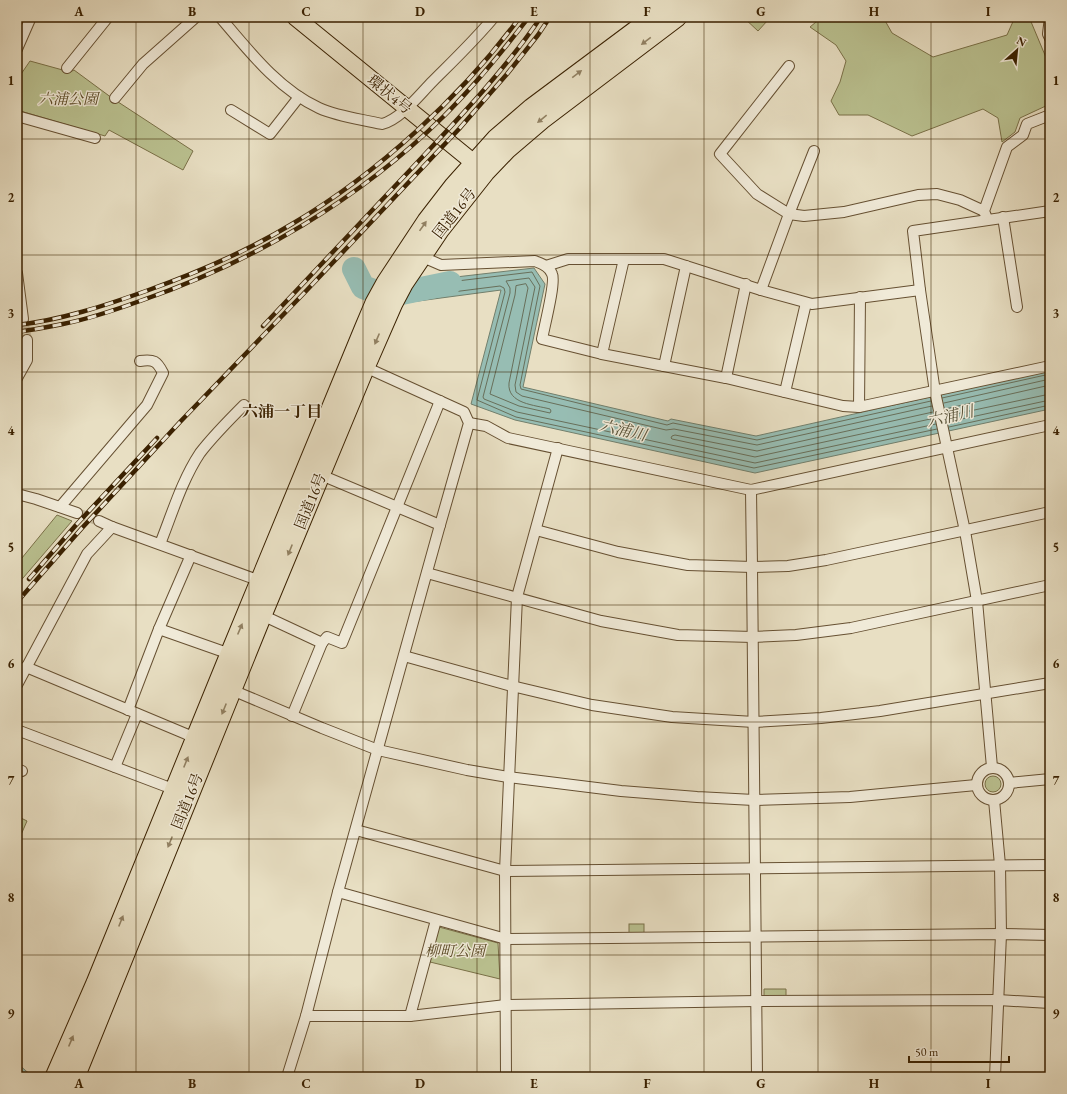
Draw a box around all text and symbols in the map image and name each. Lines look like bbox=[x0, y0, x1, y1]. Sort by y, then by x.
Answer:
text: A bbox=[73, 3, 84, 20]
text: B bbox=[188, 3, 196, 20]
text: C bbox=[301, 3, 311, 20]
text: D bbox=[415, 3, 425, 20]
text: E bbox=[530, 3, 538, 20]
text: F bbox=[643, 3, 651, 20]
text: G bbox=[756, 3, 766, 20]
text: H bbox=[869, 3, 880, 20]
text: I bbox=[986, 3, 991, 20]
north arrow bbox=[997, 30, 1037, 70]
text: N bbox=[1014, 33, 1029, 49]
one-way arrow bbox=[640, 37, 651, 45]
street label: 環状4号 bbox=[364, 70, 416, 118]
one-way arrow bbox=[572, 70, 583, 78]
text: 1 bbox=[8, 72, 15, 89]
text: 1 bbox=[1053, 72, 1060, 89]
park label: 六浦公園 bbox=[38, 89, 101, 108]
one-way arrow bbox=[537, 115, 548, 124]
street label: 国道16号 bbox=[428, 184, 480, 242]
text: 2 bbox=[8, 189, 15, 206]
text: 2 bbox=[1053, 189, 1060, 206]
one-way arrow bbox=[419, 221, 427, 231]
text: 3 bbox=[8, 305, 15, 322]
text: 3 bbox=[1053, 305, 1060, 322]
one-way arrow bbox=[374, 333, 380, 345]
water label: 六浦川 bbox=[924, 400, 978, 432]
district label: 六浦一丁目 bbox=[242, 401, 322, 422]
water label: 六浦川 bbox=[597, 414, 651, 446]
text: 4 bbox=[8, 422, 15, 439]
text: 4 bbox=[1053, 422, 1060, 439]
street label: 国道16号 bbox=[290, 470, 330, 532]
text: 5 bbox=[8, 539, 14, 556]
text: 5 bbox=[1053, 539, 1059, 556]
one-way arrow bbox=[286, 544, 292, 556]
one-way arrow bbox=[237, 623, 243, 634]
text: 6 bbox=[8, 655, 15, 672]
text: 6 bbox=[1053, 655, 1060, 672]
one-way arrow bbox=[221, 703, 227, 715]
one-way arrow bbox=[184, 756, 190, 768]
street label: 国道16号 bbox=[167, 770, 207, 832]
text: 7 bbox=[8, 772, 15, 789]
text: 7 bbox=[1053, 772, 1060, 789]
one-way arrow bbox=[167, 837, 173, 848]
text: 8 bbox=[8, 889, 15, 906]
text: 8 bbox=[1053, 889, 1060, 906]
one-way arrow bbox=[118, 916, 124, 927]
park label: 柳町公園 bbox=[425, 941, 488, 960]
text: 9 bbox=[8, 1005, 15, 1022]
text: 9 bbox=[1053, 1005, 1060, 1022]
one-way arrow bbox=[68, 1036, 74, 1047]
scale bar bbox=[909, 1038, 1009, 1064]
text: 50 m bbox=[915, 1044, 939, 1060]
text: A bbox=[73, 1075, 84, 1092]
text: B bbox=[188, 1075, 196, 1092]
text: C bbox=[301, 1075, 311, 1092]
text: D bbox=[415, 1075, 425, 1092]
text: E bbox=[530, 1075, 538, 1092]
text: F bbox=[643, 1075, 651, 1092]
text: G bbox=[756, 1075, 766, 1092]
text: H bbox=[869, 1075, 880, 1092]
text: I bbox=[986, 1075, 991, 1092]

